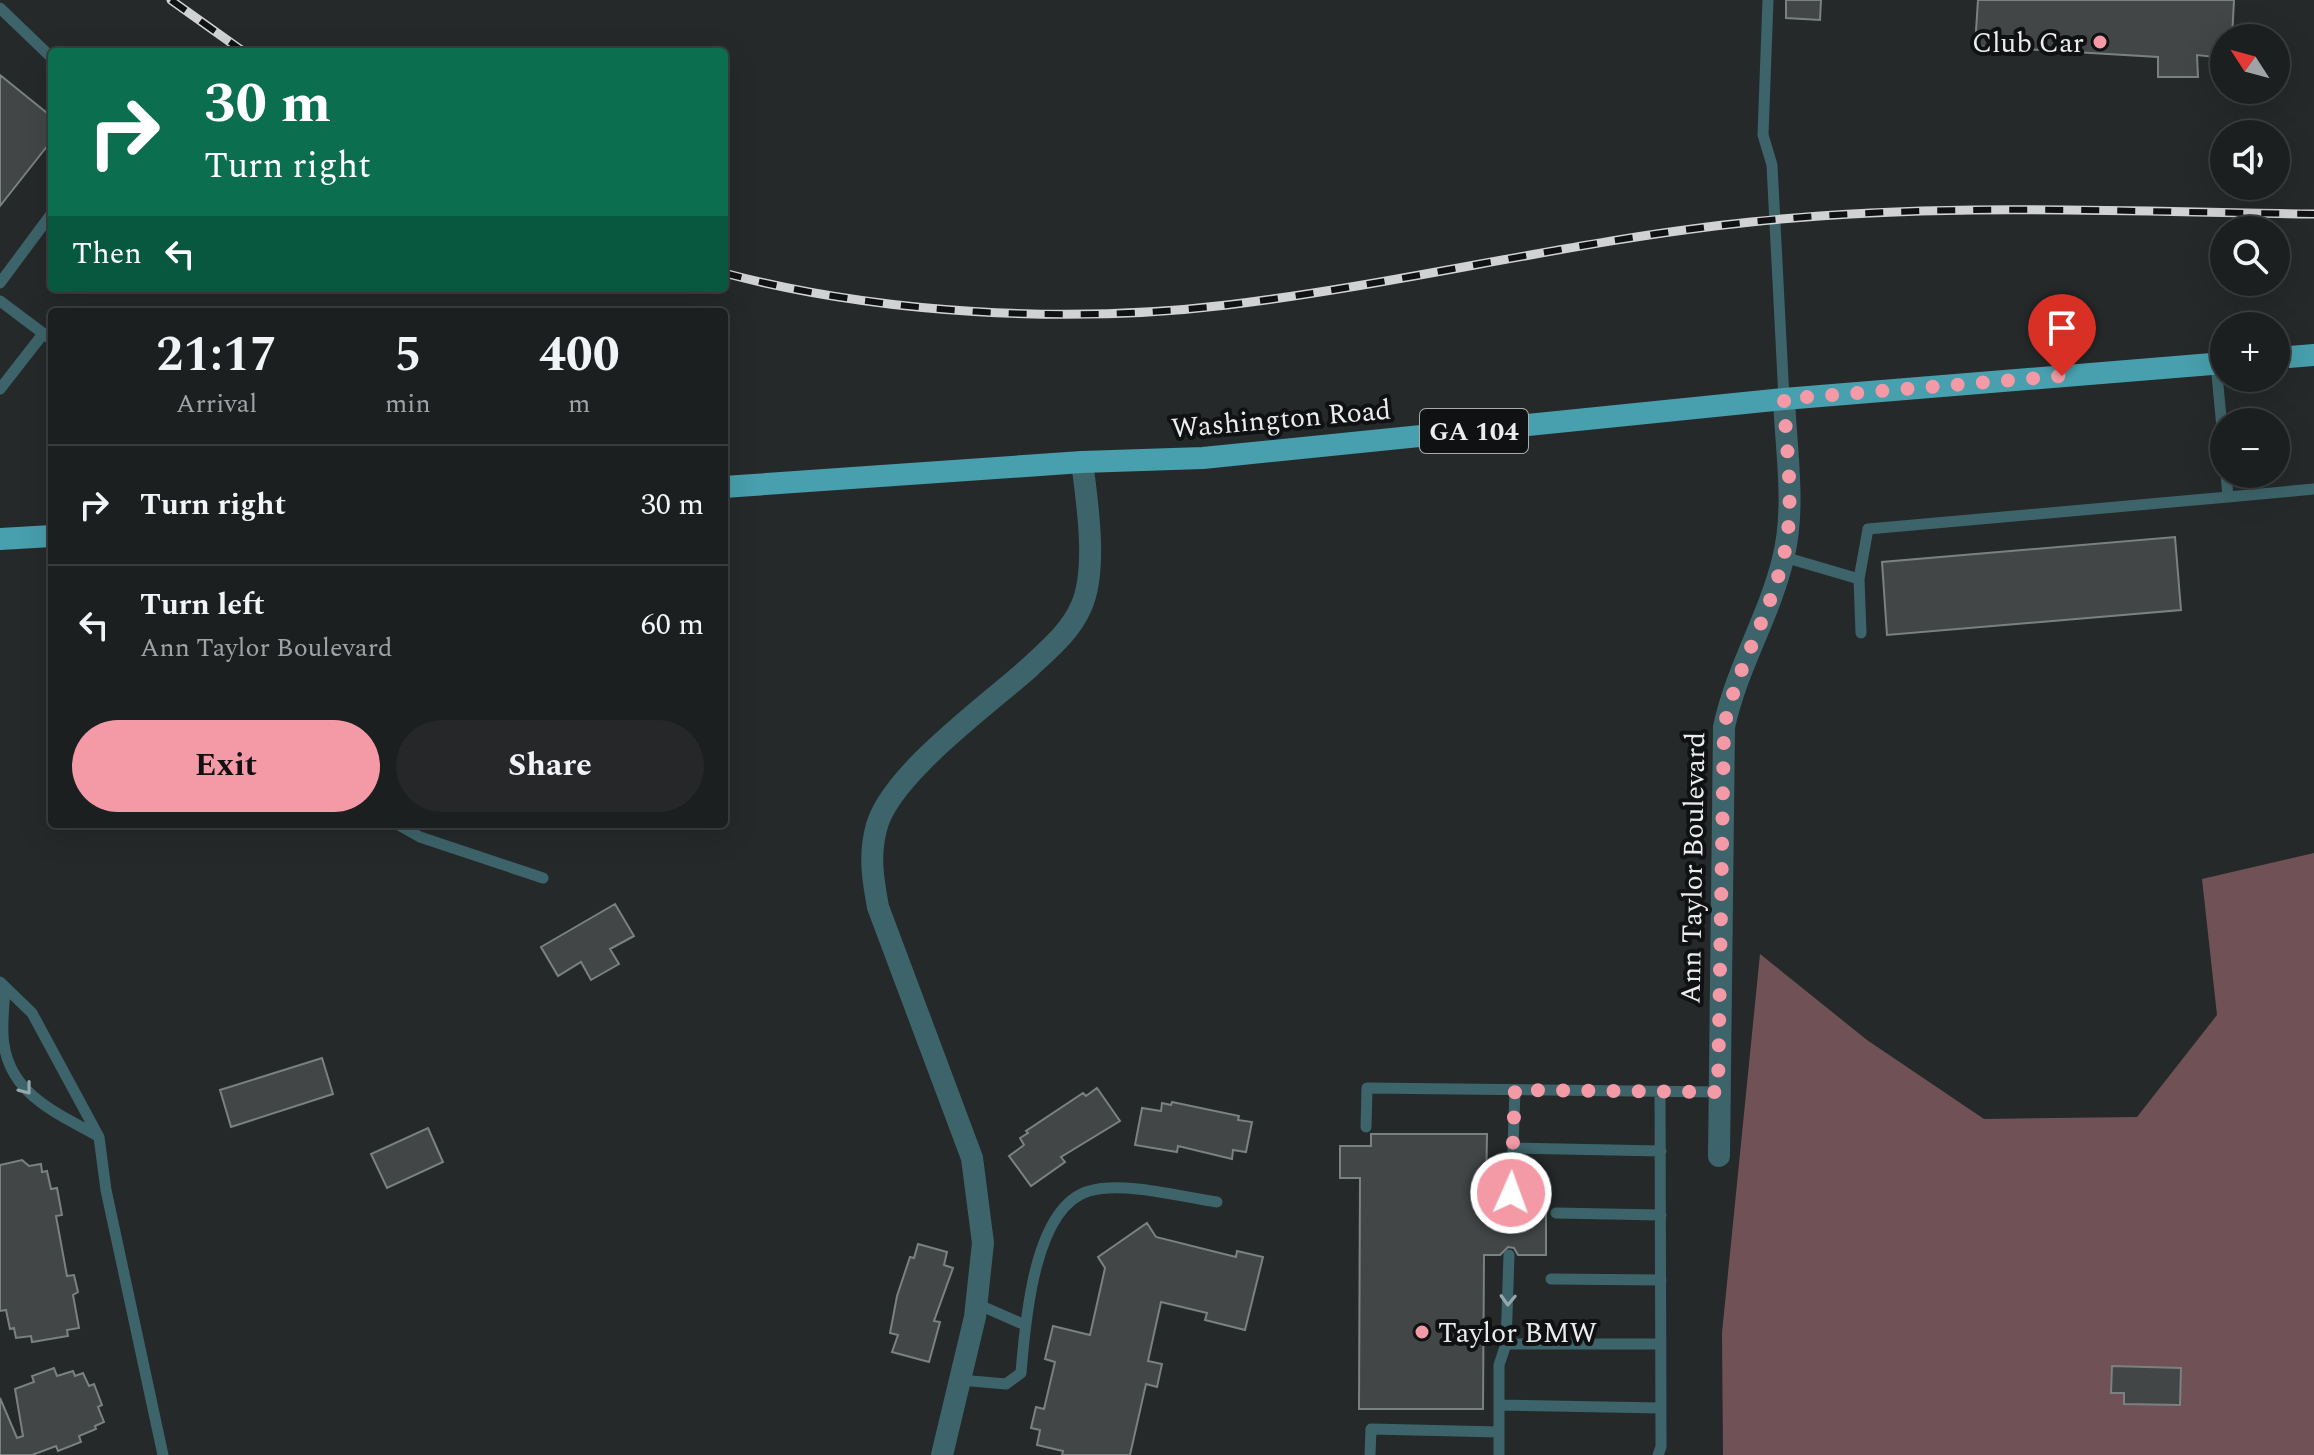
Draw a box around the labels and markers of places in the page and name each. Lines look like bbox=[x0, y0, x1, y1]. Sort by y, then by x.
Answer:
place label: Club Car bbox=[1972, 22, 2084, 65]
marker: Club Car bbox=[2091, 33, 2109, 51]
pin bbox=[2028, 294, 2096, 376]
place label: Taylor BMW bbox=[1438, 1312, 1597, 1355]
marker: Taylor BMW bbox=[1413, 1323, 1431, 1341]

